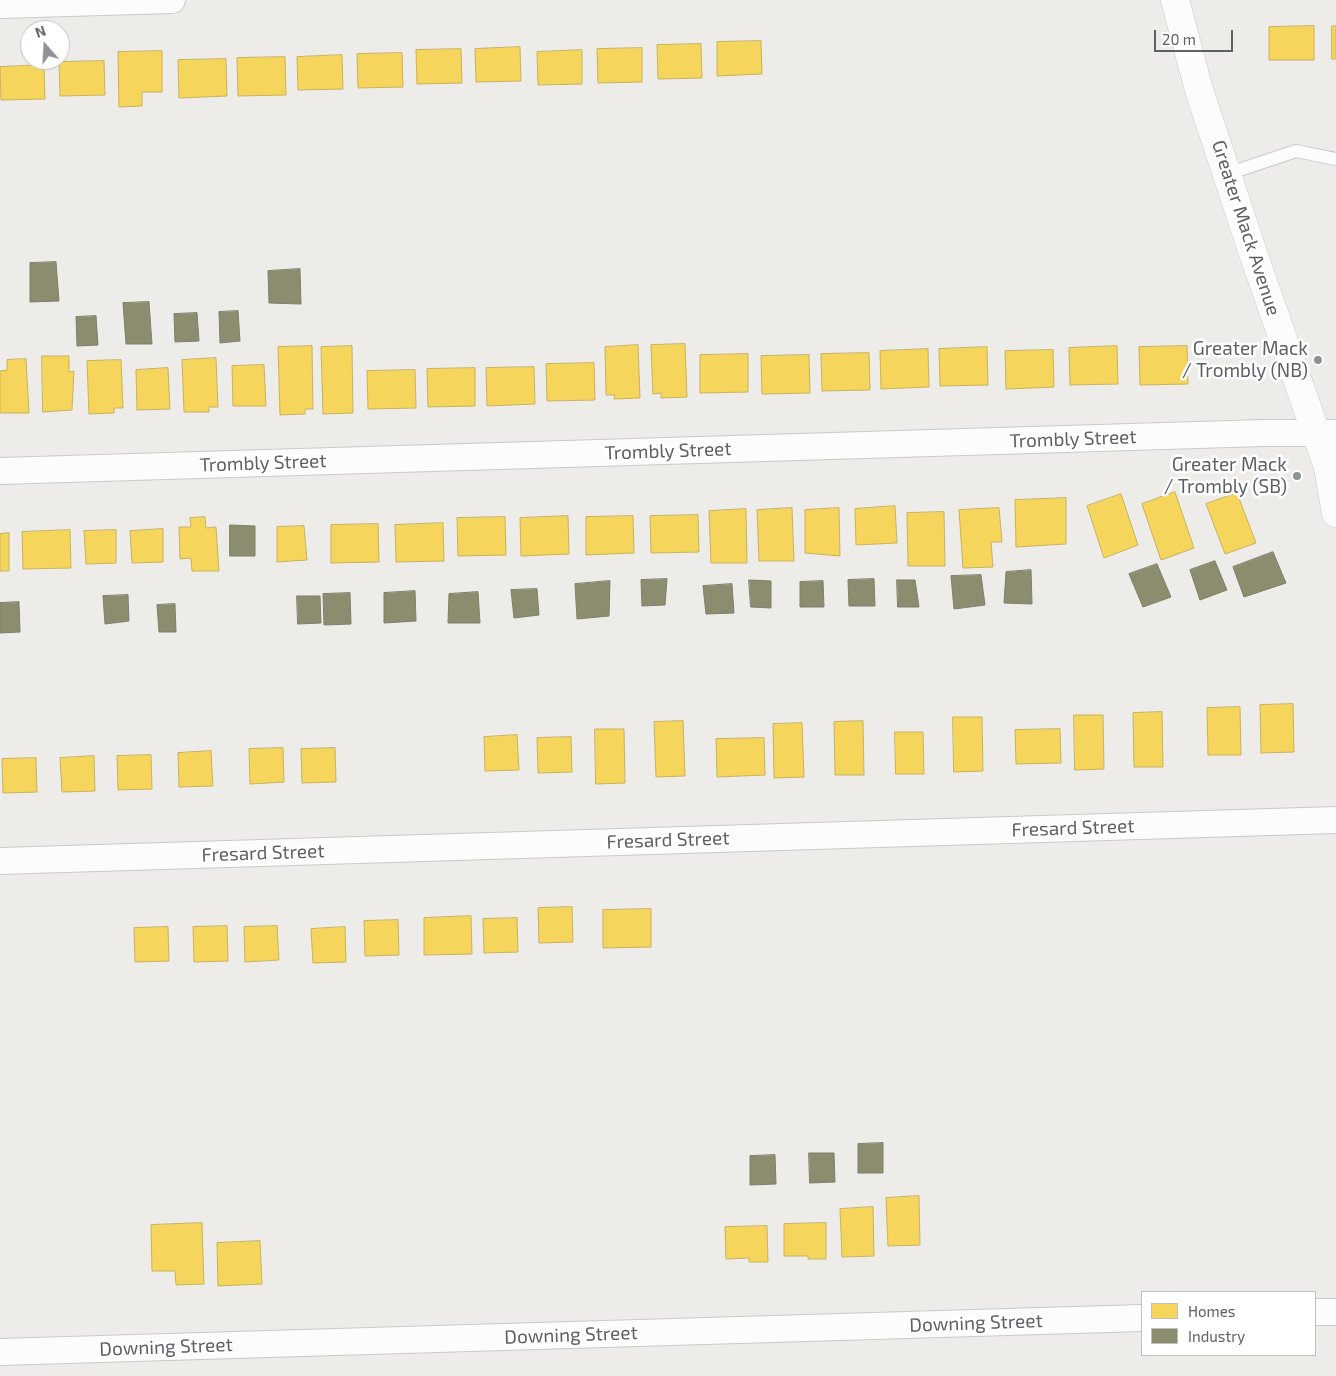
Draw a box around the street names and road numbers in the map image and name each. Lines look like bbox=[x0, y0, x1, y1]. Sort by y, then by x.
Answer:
street label: Greater Mack Avenue bbox=[1207, 137, 1285, 319]
street label: Trombly Street bbox=[1009, 425, 1137, 453]
street label: Trombly Street bbox=[604, 437, 732, 465]
street label: Trombly Street bbox=[199, 449, 327, 477]
street label: Fresard Street bbox=[1011, 814, 1135, 842]
street label: Fresard Street bbox=[606, 826, 730, 854]
street label: Fresard Street bbox=[201, 839, 325, 867]
street label: Downing Street bbox=[909, 1309, 1043, 1337]
street label: Downing Street bbox=[504, 1321, 638, 1349]
street label: Downing Street bbox=[99, 1333, 233, 1361]

